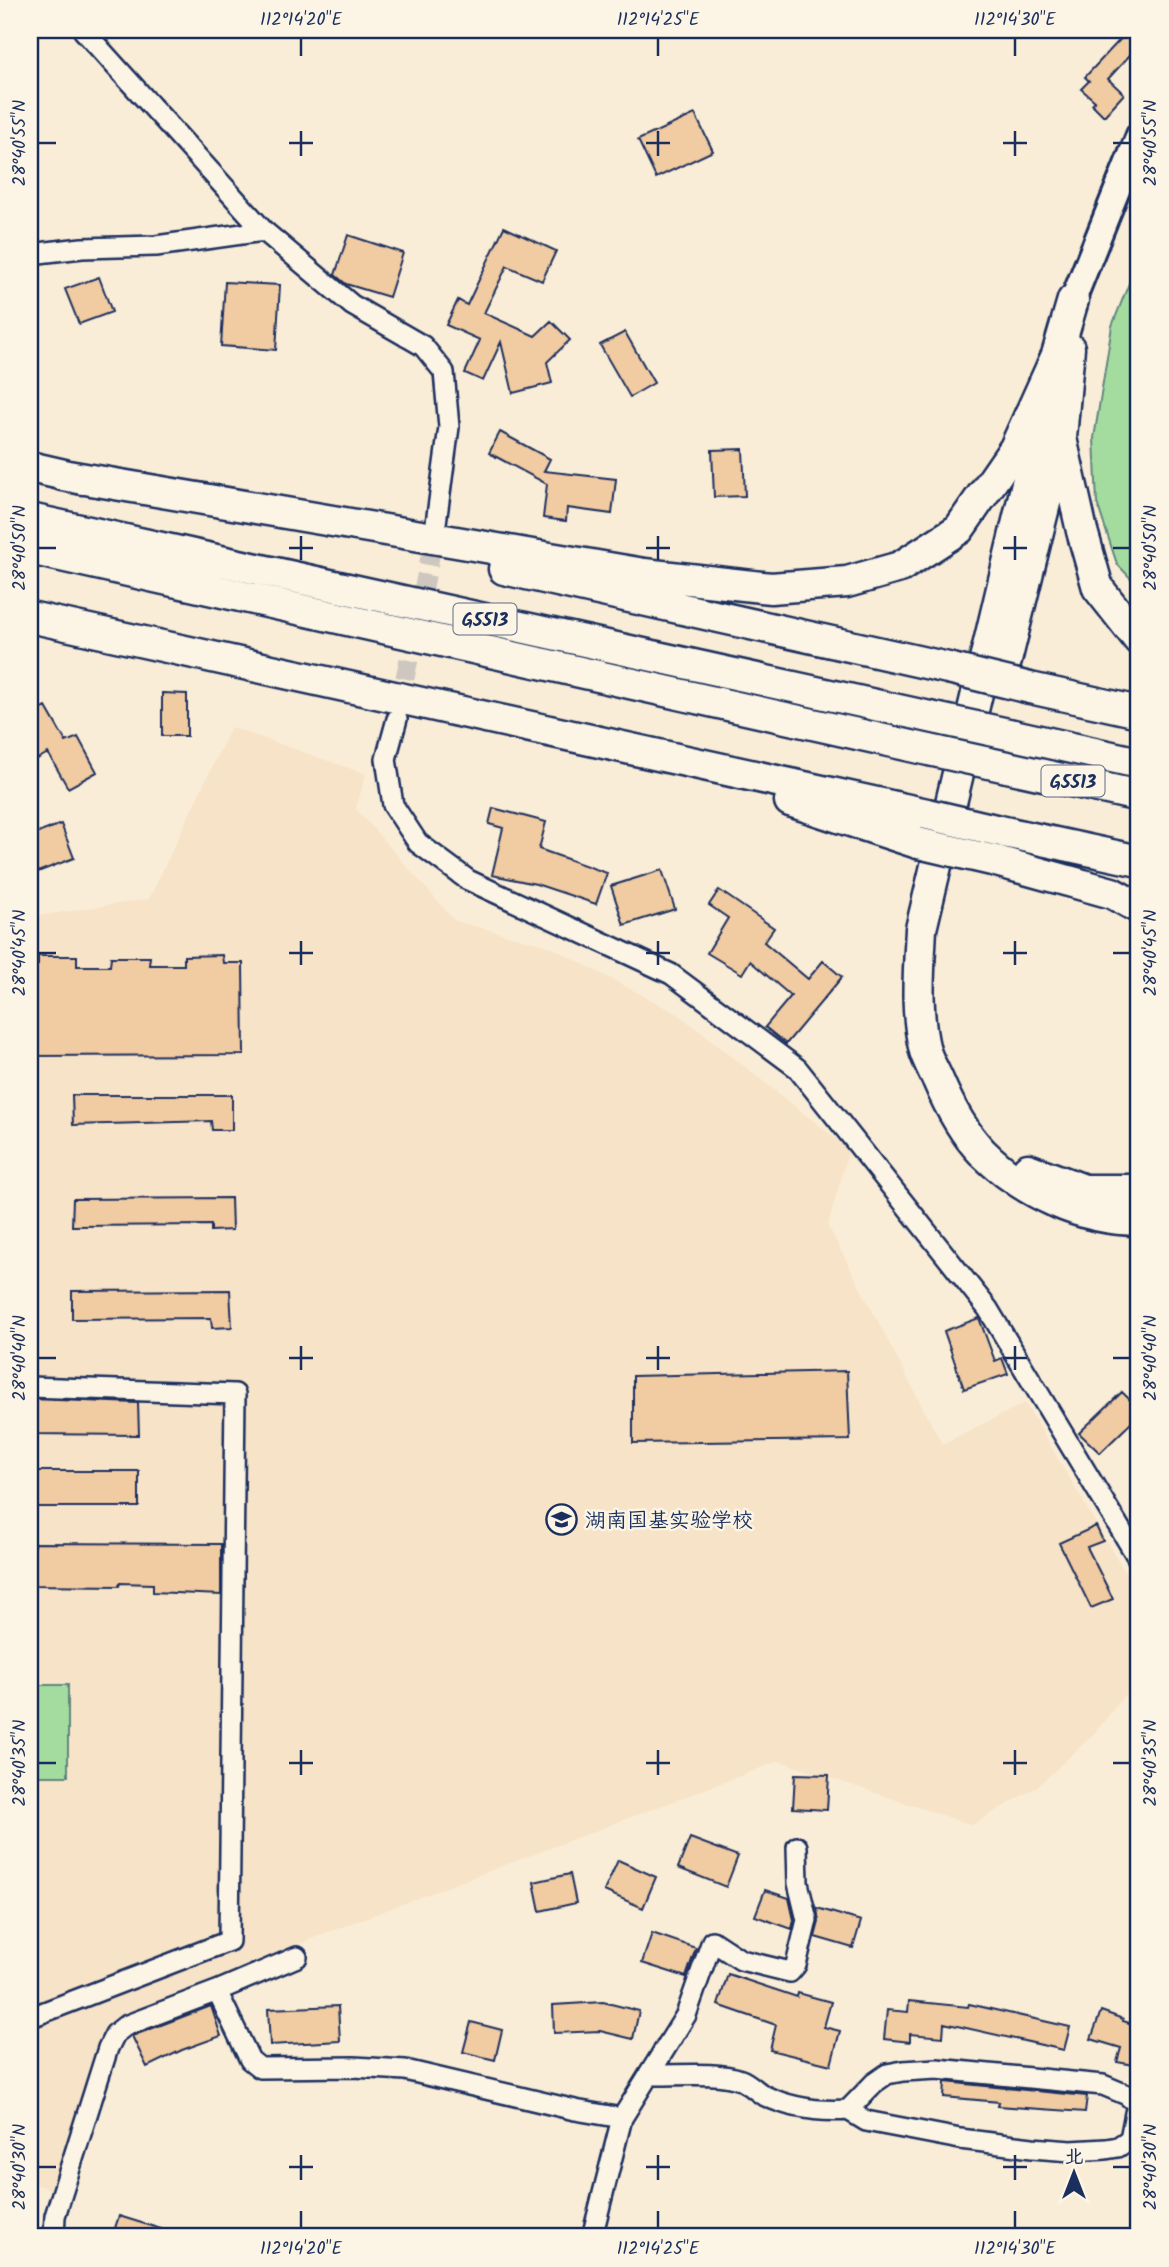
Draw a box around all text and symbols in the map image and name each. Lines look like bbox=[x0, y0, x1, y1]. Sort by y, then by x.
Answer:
text: 112°14'20"E bbox=[260, 6, 342, 35]
text: 112°14'25"E bbox=[617, 6, 700, 35]
text: 112°14'30"E bbox=[974, 6, 1056, 35]
text: 28°40'55"N bbox=[6, 100, 35, 186]
text: 28°40'55"N bbox=[1137, 100, 1166, 186]
text: 28°40'50"N bbox=[6, 505, 35, 591]
text: 28°40'50"N bbox=[1137, 505, 1166, 591]
road number: G5513 bbox=[454, 604, 516, 634]
road number: G5513 bbox=[1042, 766, 1104, 796]
text: 28°40'45"N bbox=[6, 910, 35, 996]
text: 28°40'45"N bbox=[1137, 910, 1166, 996]
text: 28°40'40"N bbox=[6, 1315, 35, 1401]
text: 28°40'40"N bbox=[1137, 1315, 1166, 1401]
school or university icon: 湖南国基实验学校 bbox=[545, 1503, 579, 1537]
place label: 湖南国基实验学校 bbox=[585, 1505, 753, 1538]
text: 28°40'35"N bbox=[6, 1719, 35, 1807]
text: 28°40'35"N bbox=[1137, 1719, 1166, 1807]
text: 28°40'30"N bbox=[6, 2124, 35, 2210]
text: 28°40'30"N bbox=[1137, 2124, 1166, 2210]
north arrow bbox=[1040, 2138, 1110, 2208]
text: 北 bbox=[1064, 2143, 1084, 2173]
text: 112°14'20"E bbox=[260, 2235, 342, 2264]
text: 112°14'25"E bbox=[617, 2235, 700, 2264]
text: 112°14'30"E bbox=[974, 2235, 1056, 2264]

